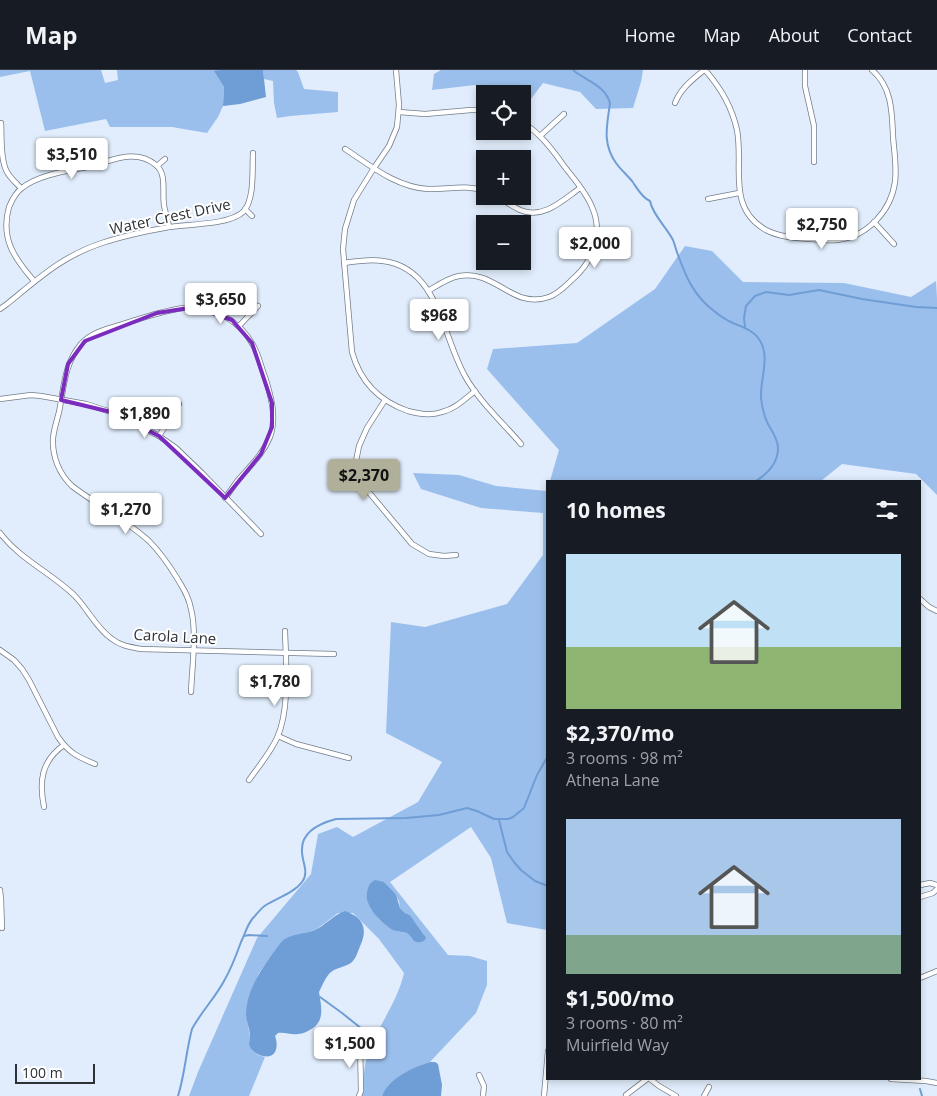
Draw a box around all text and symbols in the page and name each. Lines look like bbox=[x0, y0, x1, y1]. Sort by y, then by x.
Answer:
text: Map bbox=[25, 18, 77, 51]
text: Home bbox=[625, 23, 675, 47]
text: Map bbox=[703, 23, 741, 47]
text: About bbox=[769, 23, 819, 47]
text: Contact bbox=[847, 23, 912, 47]
map controls bbox=[476, 85, 531, 270]
button: locate bbox=[476, 85, 531, 140]
pin: $3,510 bbox=[31, 138, 113, 180]
text: $3,510 bbox=[47, 143, 97, 165]
button: + bbox=[476, 150, 531, 205]
street label: Water Crest Drive bbox=[108, 193, 232, 239]
pin: $2,750 bbox=[781, 208, 863, 250]
text: $2,750 bbox=[797, 213, 847, 235]
button: − bbox=[476, 215, 531, 270]
pin: $2,000 bbox=[554, 226, 636, 269]
text: $2,000 bbox=[570, 232, 620, 254]
pin: $3,650 bbox=[180, 282, 262, 325]
text: $3,650 bbox=[196, 288, 246, 310]
pin: $968 bbox=[409, 298, 469, 341]
text: $968 bbox=[421, 304, 457, 326]
pin: $1,890 bbox=[104, 396, 186, 439]
text: $1,890 bbox=[120, 402, 170, 424]
pin: $2,370 bbox=[323, 458, 405, 501]
text: $2,370 bbox=[339, 464, 389, 486]
pin: $1,270 bbox=[85, 492, 167, 535]
text: 10 homes bbox=[566, 496, 666, 524]
icon: filters bbox=[873, 496, 901, 524]
text: $1,270 bbox=[101, 498, 151, 520]
icon: home bbox=[689, 587, 779, 677]
street label: Carola Lane bbox=[133, 624, 217, 648]
pin: $1,780 bbox=[234, 664, 316, 707]
text: $1,780 bbox=[250, 670, 300, 692]
text: $2,370/mo bbox=[566, 719, 674, 747]
text: 3 rooms · 98 m² bbox=[566, 747, 683, 769]
text: Athena Lane bbox=[566, 769, 660, 791]
icon: home bbox=[689, 852, 779, 942]
text: $1,500/mo bbox=[566, 984, 674, 1012]
text: 3 rooms · 80 m² bbox=[566, 1012, 683, 1034]
pin: $1,500 bbox=[309, 1026, 391, 1069]
text: $1,500 bbox=[325, 1032, 375, 1054]
text: Muirfield Way bbox=[566, 1034, 669, 1056]
scale bar bbox=[15, 1061, 95, 1084]
text: 100 m bbox=[22, 1063, 63, 1082]

